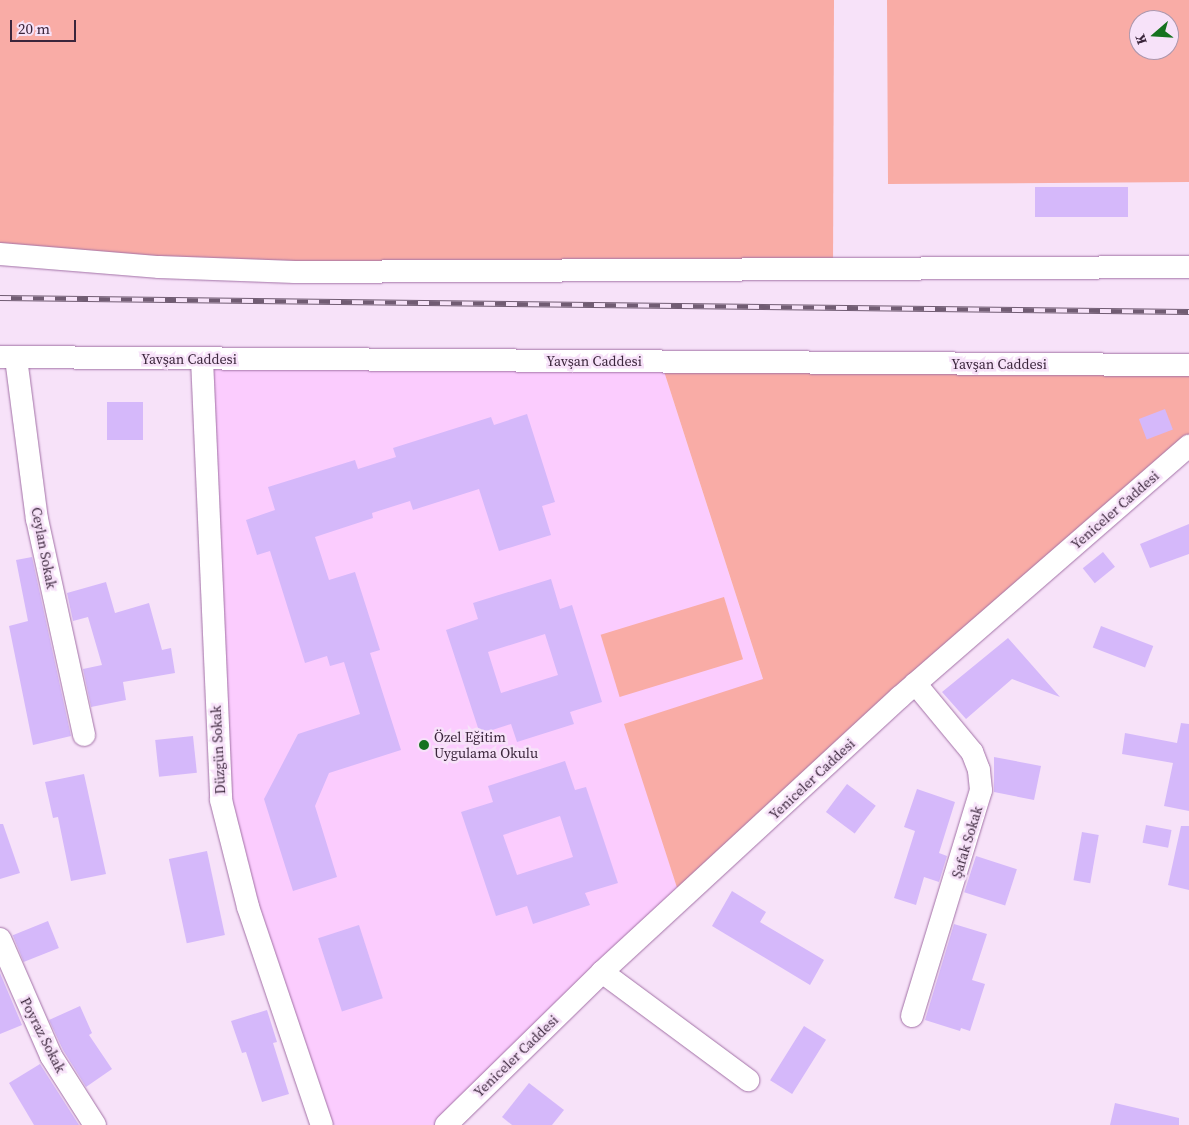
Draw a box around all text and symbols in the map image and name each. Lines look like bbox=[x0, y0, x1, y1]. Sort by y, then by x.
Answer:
scale bar bbox=[12, 10, 79, 42]
north arrow bbox=[1129, 10, 1179, 60]
text: 20 m bbox=[18, 18, 50, 39]
text: K bbox=[1130, 32, 1152, 47]
street label: Yavşan Caddesi bbox=[141, 351, 237, 367]
street label: Yavşan Caddesi bbox=[546, 353, 642, 369]
street label: Yavşan Caddesi bbox=[951, 356, 1047, 372]
street label: Yeniceler Caddesi bbox=[1068, 467, 1162, 553]
street label: Ceylan Sokak bbox=[28, 506, 60, 590]
street label: Düzgün Sokak bbox=[207, 705, 229, 795]
place label: Özel Eğitim Uygulama Okulu bbox=[434, 729, 538, 762]
street label: Yeniceler Caddesi bbox=[766, 735, 858, 823]
marker: Özel Eğitim Uygulama Okulu bbox=[418, 739, 430, 751]
street label: Şafak Sokak bbox=[948, 804, 986, 880]
street label: Poyraz Sokak bbox=[17, 994, 69, 1076]
street label: Yeniceler Caddesi bbox=[470, 1011, 562, 1101]

